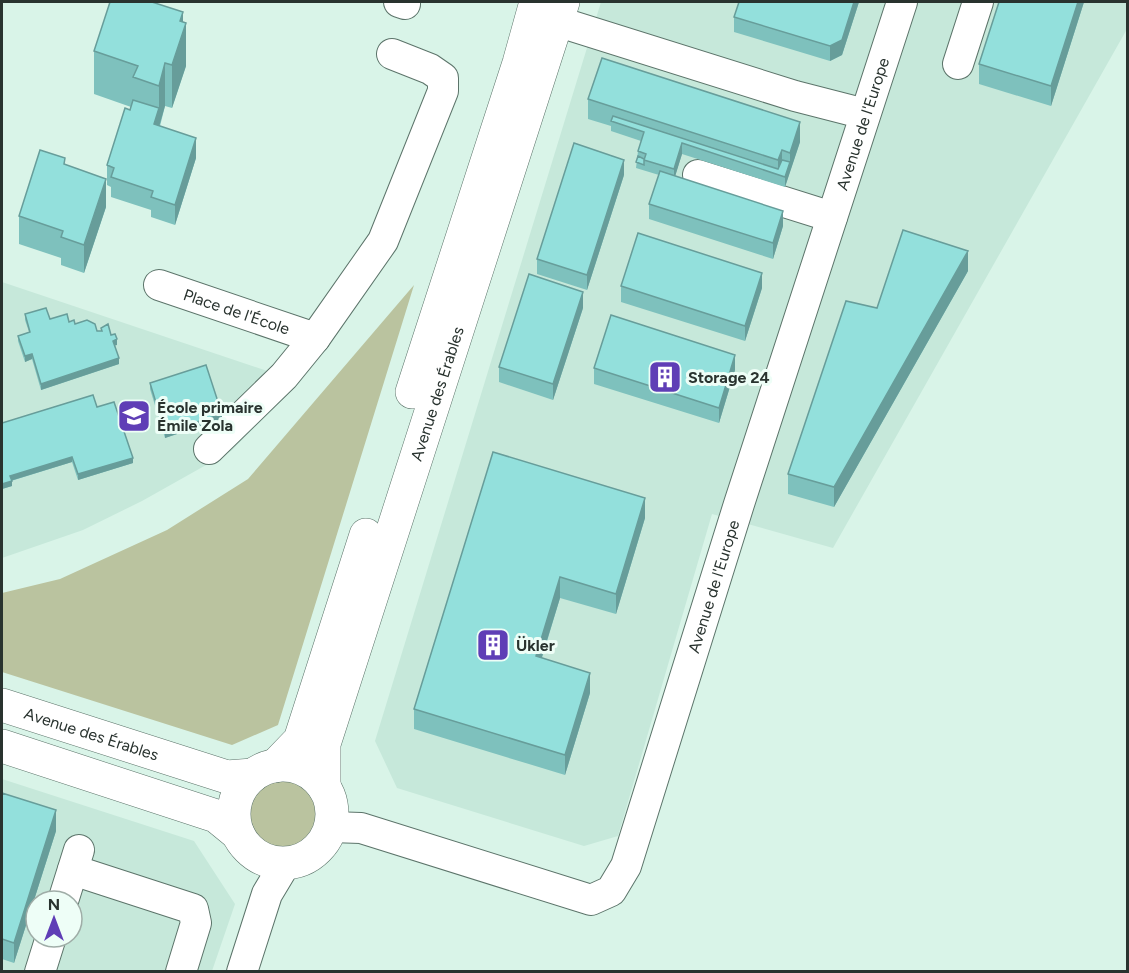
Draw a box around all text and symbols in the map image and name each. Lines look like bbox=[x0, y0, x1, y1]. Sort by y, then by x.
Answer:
street label: Avenue de l'Europe bbox=[832, 55, 893, 193]
street label: Place de l'École bbox=[181, 285, 292, 338]
street label: Avenue des Érables bbox=[406, 324, 467, 463]
building icon: Storage 24 bbox=[647, 359, 683, 395]
place label: Storage 24 bbox=[688, 368, 770, 387]
school or university icon: École primaire Émile Zola bbox=[116, 398, 152, 434]
place label: École primaire Émile Zola bbox=[157, 398, 263, 435]
street label: Avenue de l'Europe bbox=[684, 517, 743, 655]
building icon: Ükler bbox=[475, 627, 511, 663]
place label: Ükler bbox=[516, 636, 555, 655]
street label: Avenue des Érables bbox=[22, 703, 161, 764]
north arrow bbox=[24, 889, 84, 949]
text: N bbox=[48, 895, 60, 914]

